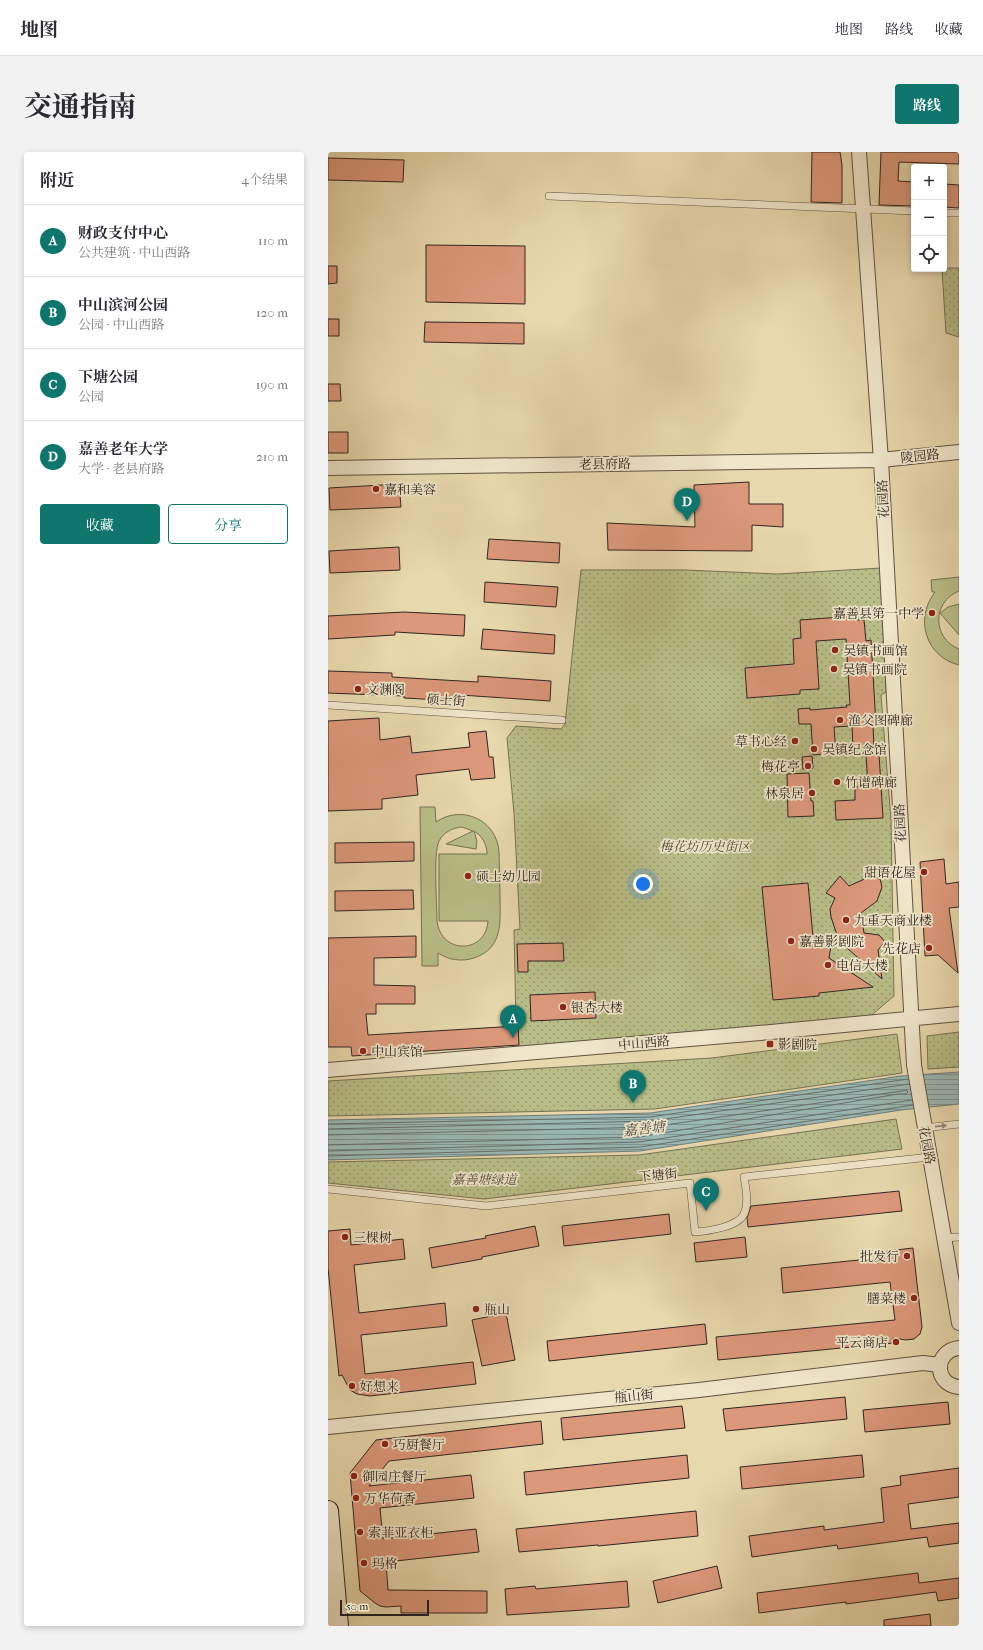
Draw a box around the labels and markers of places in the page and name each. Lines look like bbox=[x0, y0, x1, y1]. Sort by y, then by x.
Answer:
place label: 嘉和美容 bbox=[384, 482, 436, 497]
marker: 嘉和美容 bbox=[371, 484, 381, 494]
pin: D bbox=[674, 488, 700, 521]
place label: 嘉善县第一中学 bbox=[833, 606, 924, 621]
marker: 嘉善县第一中学 bbox=[927, 608, 937, 618]
place label: 吴镇书画馆 bbox=[843, 643, 908, 658]
marker: 吴镇书画馆 bbox=[830, 645, 840, 655]
place label: 吴镇书画院 bbox=[842, 662, 907, 677]
marker: 吴镇书画院 bbox=[829, 664, 839, 674]
place label: 文渊阁 bbox=[366, 682, 405, 697]
marker: 文渊阁 bbox=[353, 684, 363, 694]
place label: 渔父图碑廊 bbox=[848, 713, 913, 728]
marker: 渔父图碑廊 bbox=[835, 715, 845, 725]
place label: 草书心经 bbox=[735, 734, 787, 749]
marker: 草书心经 bbox=[790, 736, 800, 746]
place label: 吴镇纪念馆 bbox=[822, 742, 887, 757]
marker: 吴镇纪念馆 bbox=[809, 744, 819, 754]
place label: 梅花亭 bbox=[761, 759, 800, 774]
marker: 梅花亭 bbox=[803, 761, 813, 771]
place label: 竹谱碑廊 bbox=[845, 775, 897, 790]
marker: 竹谱碑廊 bbox=[832, 777, 842, 787]
place label: 林泉居 bbox=[765, 786, 804, 801]
marker: 林泉居 bbox=[807, 788, 817, 798]
place label: 甜语花屋 bbox=[864, 865, 916, 880]
marker: 甜语花屋 bbox=[919, 867, 929, 877]
place label: 硕士幼儿园 bbox=[476, 869, 541, 884]
marker: 硕士幼儿园 bbox=[463, 871, 473, 881]
place label: 九重天商业楼 bbox=[854, 913, 932, 928]
marker: 九重天商业楼 bbox=[841, 915, 851, 925]
place label: 嘉善影剧院 bbox=[799, 934, 864, 949]
marker: 嘉善影剧院 bbox=[786, 936, 796, 946]
place label: 先花店 bbox=[882, 941, 921, 956]
marker: 先花店 bbox=[924, 943, 934, 953]
place label: 电信大楼 bbox=[836, 958, 888, 973]
marker: 电信大楼 bbox=[823, 960, 833, 970]
place label: 银杏大楼 bbox=[571, 1000, 623, 1015]
marker: 银杏大楼 bbox=[558, 1002, 568, 1012]
pin: A bbox=[500, 1005, 526, 1038]
place label: 影剧院 bbox=[778, 1037, 817, 1052]
marker: 影剧院 bbox=[765, 1039, 775, 1049]
place label: 中山宾馆 bbox=[371, 1044, 423, 1059]
marker: 中山宾馆 bbox=[358, 1046, 368, 1056]
pin: B bbox=[620, 1070, 646, 1103]
pin: C bbox=[693, 1178, 719, 1211]
place label: 三棵树 bbox=[353, 1230, 392, 1245]
marker: 三棵树 bbox=[340, 1232, 350, 1242]
place label: 批发行 bbox=[860, 1249, 899, 1264]
marker: 批发行 bbox=[902, 1251, 912, 1261]
place label: 膳菜楼 bbox=[867, 1291, 906, 1306]
marker: 膳菜楼 bbox=[909, 1293, 919, 1303]
place label: 瓶山 bbox=[484, 1302, 510, 1317]
marker: 瓶山 bbox=[471, 1304, 481, 1314]
place label: 平云商店 bbox=[836, 1335, 888, 1350]
marker: 平云商店 bbox=[891, 1337, 901, 1347]
place label: 好想来 bbox=[360, 1379, 399, 1394]
marker: 好想来 bbox=[347, 1381, 357, 1391]
place label: 巧厨餐厅 bbox=[393, 1437, 445, 1452]
marker: 巧厨餐厅 bbox=[380, 1439, 390, 1449]
place label: 御园庄餐厅 bbox=[362, 1469, 427, 1484]
marker: 御园庄餐厅 bbox=[349, 1471, 359, 1481]
place label: 万华荷香 bbox=[364, 1491, 416, 1506]
marker: 万华荷香 bbox=[351, 1493, 361, 1503]
place label: 索菲亚衣柜 bbox=[368, 1525, 433, 1540]
marker: 索菲亚衣柜 bbox=[355, 1527, 365, 1537]
place label: 玛格 bbox=[372, 1556, 398, 1571]
marker: 玛格 bbox=[359, 1558, 369, 1568]

